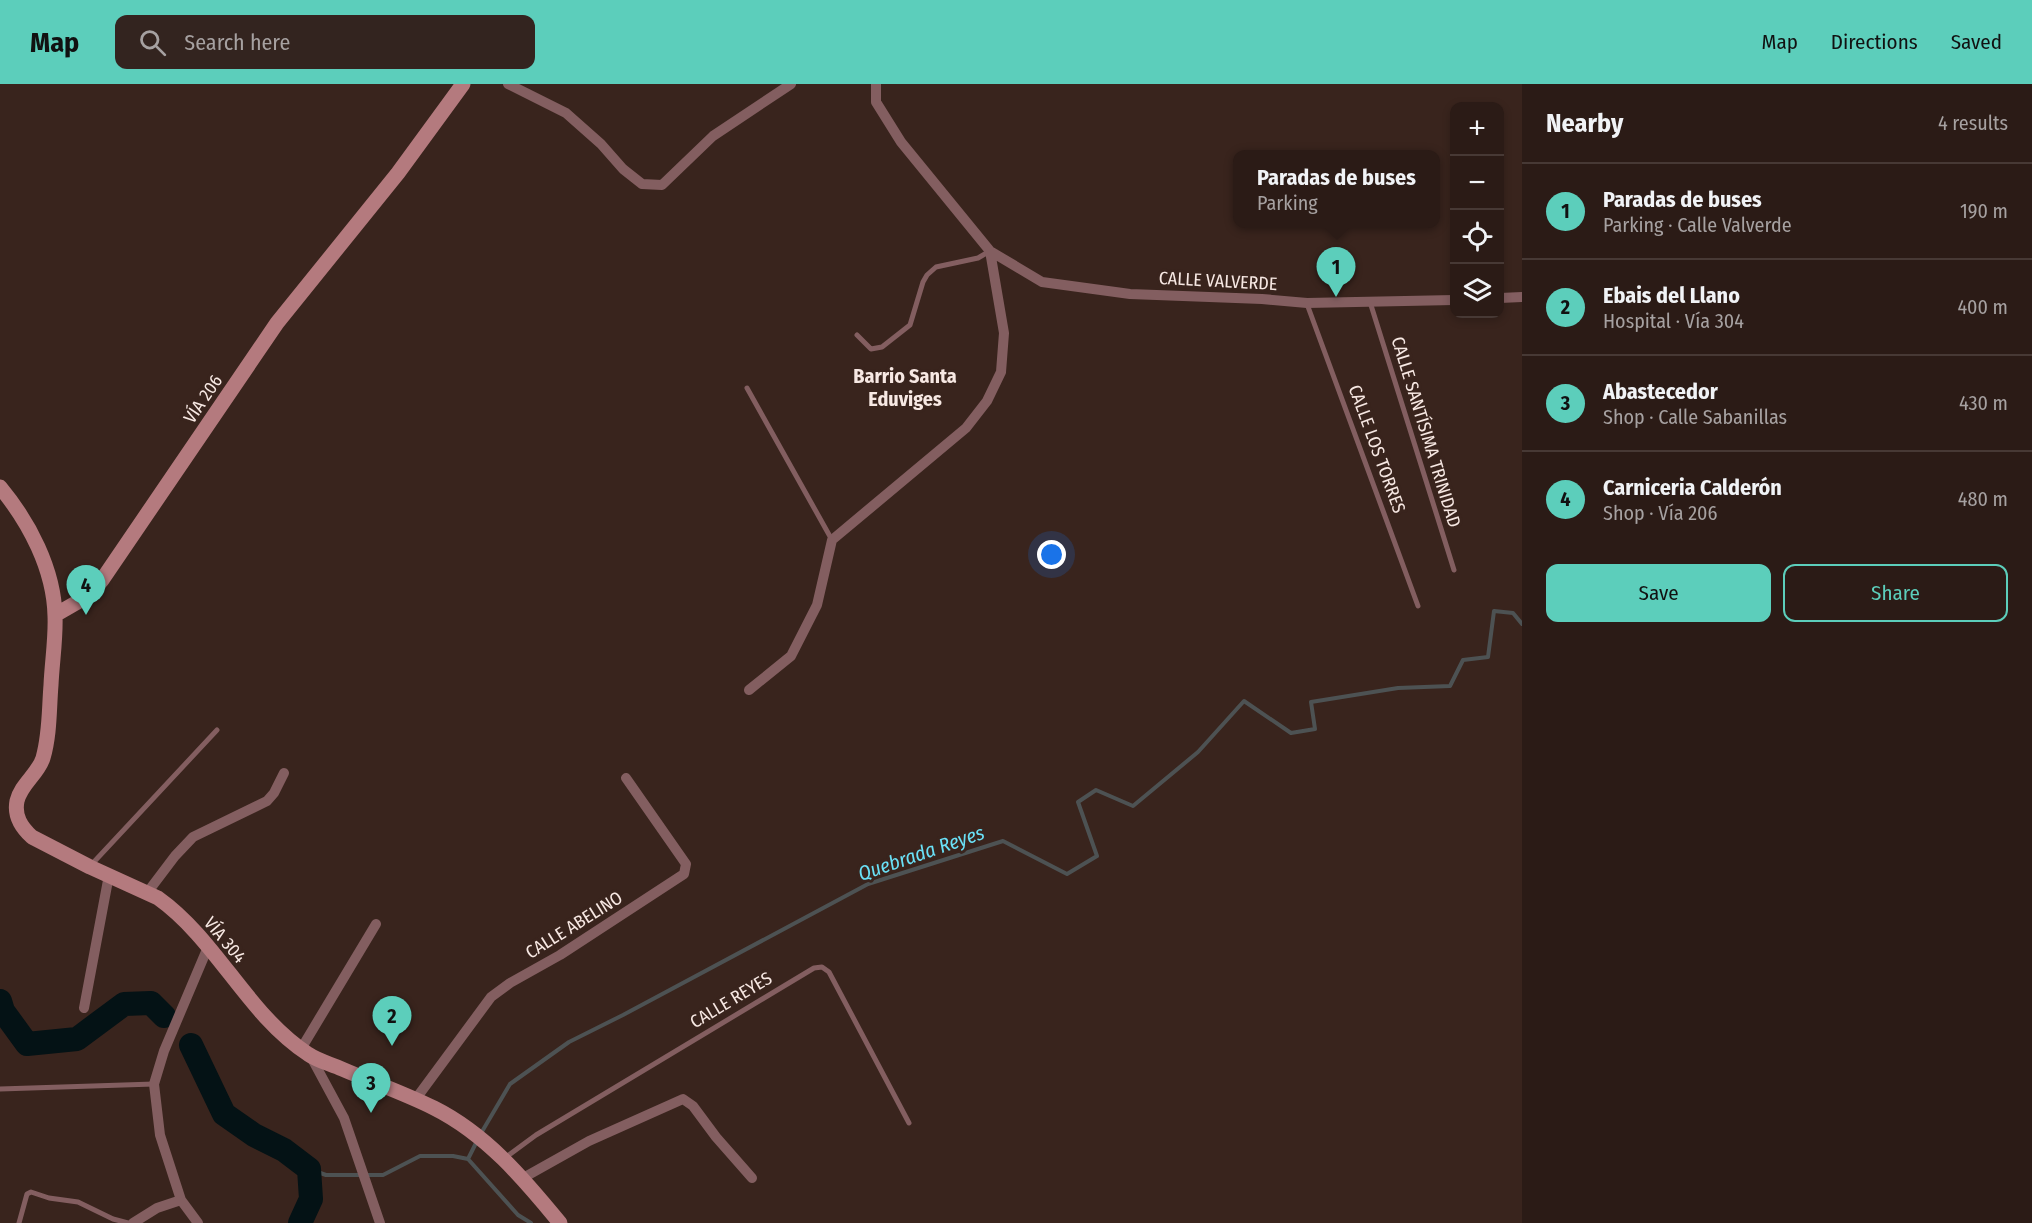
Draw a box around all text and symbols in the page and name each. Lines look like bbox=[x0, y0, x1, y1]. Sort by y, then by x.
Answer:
search box bbox=[115, 15, 535, 69]
text: Map bbox=[30, 26, 79, 59]
icon: search bbox=[136, 26, 169, 59]
text: Search here bbox=[184, 29, 290, 56]
text: Map bbox=[1761, 29, 1798, 55]
text: Directions bbox=[1831, 29, 1918, 55]
text: Saved bbox=[1951, 29, 2002, 55]
map controls bbox=[1450, 102, 1504, 318]
button: + bbox=[1450, 102, 1504, 156]
text: Nearby bbox=[1546, 108, 1623, 139]
text: 4 results bbox=[1938, 111, 2008, 135]
popup bbox=[1233, 150, 1440, 228]
button: − bbox=[1450, 156, 1504, 210]
text: Paradas de buses bbox=[1257, 164, 1416, 191]
text: Paradas de buses bbox=[1603, 186, 1762, 213]
text: Parking bbox=[1257, 191, 1318, 215]
text: 1 bbox=[1561, 199, 1570, 223]
text: 190 m bbox=[1960, 199, 2008, 223]
button: locate bbox=[1450, 210, 1504, 264]
text: Parking · Calle Valverde bbox=[1603, 213, 1792, 237]
pin: 1 bbox=[1316, 248, 1356, 297]
button: layers bbox=[1450, 264, 1504, 318]
street label: CALLE VALVERDE bbox=[1158, 267, 1278, 295]
text: Ebais del Llano bbox=[1603, 282, 1740, 309]
text: 2 bbox=[1561, 295, 1570, 319]
text: 400 m bbox=[1957, 295, 2008, 319]
text: Hospital · Vía 304 bbox=[1603, 309, 1744, 333]
street label: CALLE SANTÍSIMA TRINIDAD bbox=[1386, 334, 1466, 530]
district label: Barrio Santa Eduviges bbox=[853, 364, 957, 411]
street label: VÍA 206 bbox=[178, 370, 227, 427]
text: Abastecedor bbox=[1603, 378, 1718, 405]
street label: CALLE LOS TORRES bbox=[1344, 382, 1410, 516]
text: 3 bbox=[1561, 391, 1570, 415]
text: 430 m bbox=[1959, 391, 2008, 415]
text: Shop · Calle Sabanillas bbox=[1603, 405, 1787, 429]
text: Carniceria Calderón bbox=[1603, 474, 1782, 501]
text: 4 bbox=[1560, 487, 1571, 511]
text: 480 m bbox=[1958, 487, 2008, 511]
text: Shop · Vía 206 bbox=[1603, 501, 1717, 525]
your location bbox=[1037, 540, 1066, 569]
button: Save bbox=[1546, 564, 1771, 622]
button: Share bbox=[1783, 564, 2008, 622]
pin: 4 bbox=[66, 566, 106, 615]
water label: Quebrada Reyes bbox=[855, 820, 988, 886]
street label: CALLE ABELINO bbox=[522, 887, 626, 963]
street label: VÍA 304 bbox=[199, 912, 252, 968]
street label: CALLE REYES bbox=[686, 967, 776, 1033]
pin: 2 bbox=[372, 996, 412, 1046]
pin: 3 bbox=[352, 1064, 391, 1113]

